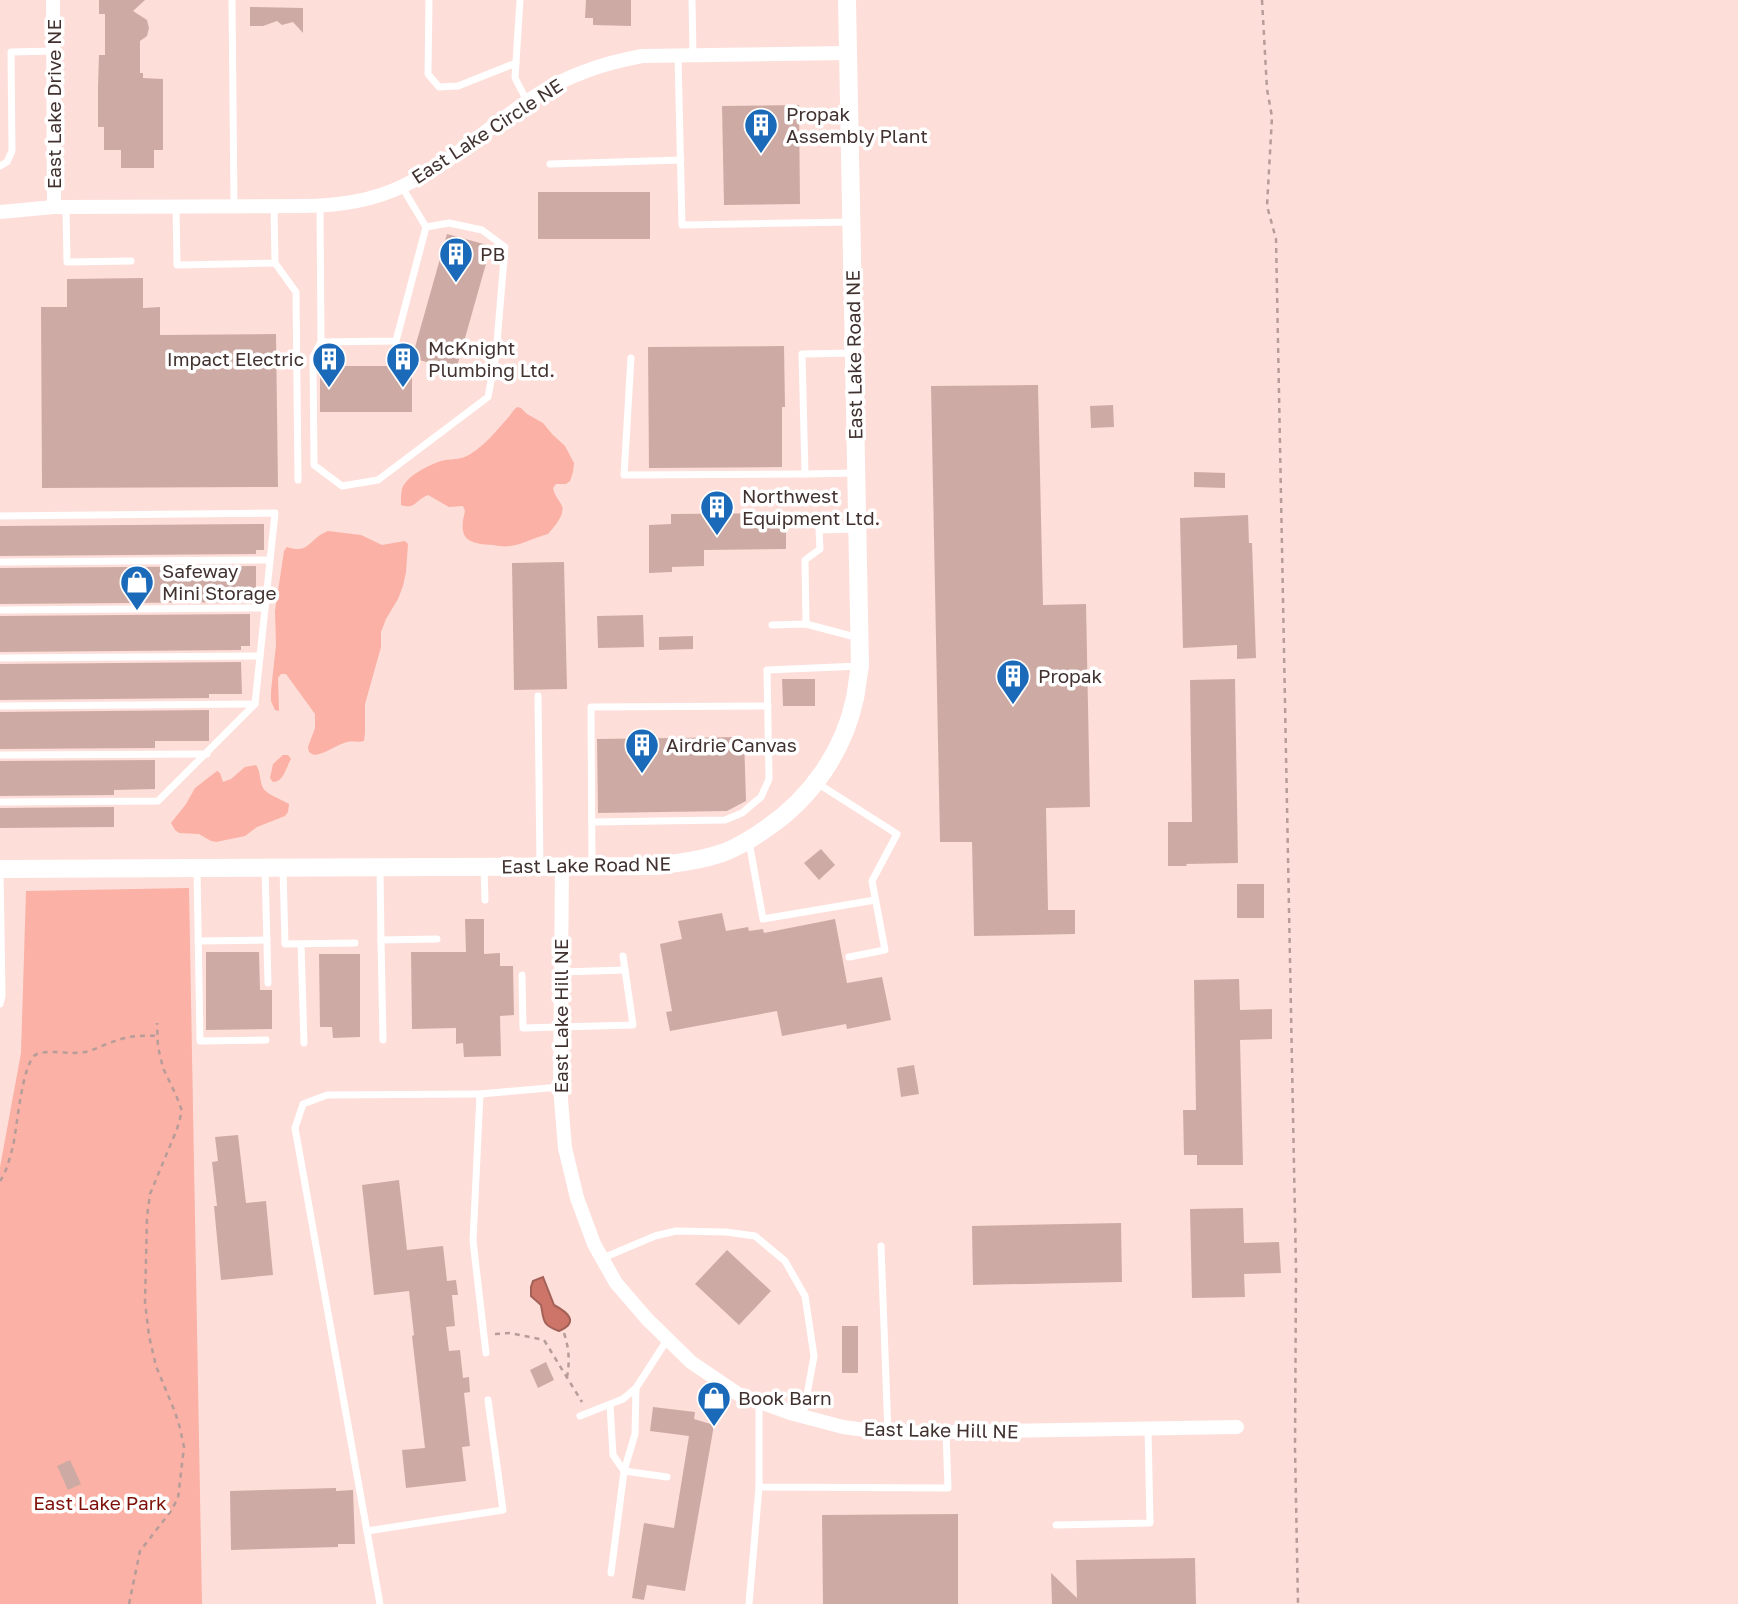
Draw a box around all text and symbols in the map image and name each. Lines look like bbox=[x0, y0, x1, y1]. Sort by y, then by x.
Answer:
street label: East Lake Drive NE bbox=[42, 19, 65, 189]
street label: East Lake Circle NE bbox=[407, 73, 567, 188]
place label: Propak Assembly Plant bbox=[786, 102, 928, 147]
building icon: Propak Assembly Plant bbox=[742, 106, 780, 155]
building icon: PB bbox=[437, 235, 475, 284]
place label: PB bbox=[480, 242, 505, 265]
street label: East Lake Road NE bbox=[841, 270, 866, 440]
place label: McKnight Plumbing Ltd. bbox=[428, 336, 555, 381]
building icon: Impact Electric bbox=[310, 340, 348, 389]
building icon: McKnight Plumbing Ltd. bbox=[384, 340, 422, 389]
place label: Impact Electric bbox=[167, 347, 304, 370]
place label: Northwest Equipment Ltd. bbox=[742, 484, 880, 529]
building icon: Northwest Equipment Ltd. bbox=[698, 488, 736, 537]
place label: Safeway Mini Storage bbox=[162, 559, 276, 604]
shop icon: Safeway Mini Storage bbox=[118, 563, 156, 612]
building icon: Propak bbox=[994, 657, 1032, 706]
place label: Propak bbox=[1038, 664, 1102, 687]
building icon: Airdrie Canvas bbox=[623, 726, 661, 775]
place label: Airdrie Canvas bbox=[666, 733, 797, 756]
street label: East Lake Road NE bbox=[501, 852, 671, 877]
street label: East Lake Hill NE bbox=[549, 939, 572, 1093]
shop icon: Book Barn bbox=[695, 1379, 733, 1428]
place label: Book Barn bbox=[738, 1386, 832, 1409]
street label: East Lake Hill NE bbox=[863, 1417, 1019, 1442]
park label: East Lake Park bbox=[33, 1491, 167, 1514]

